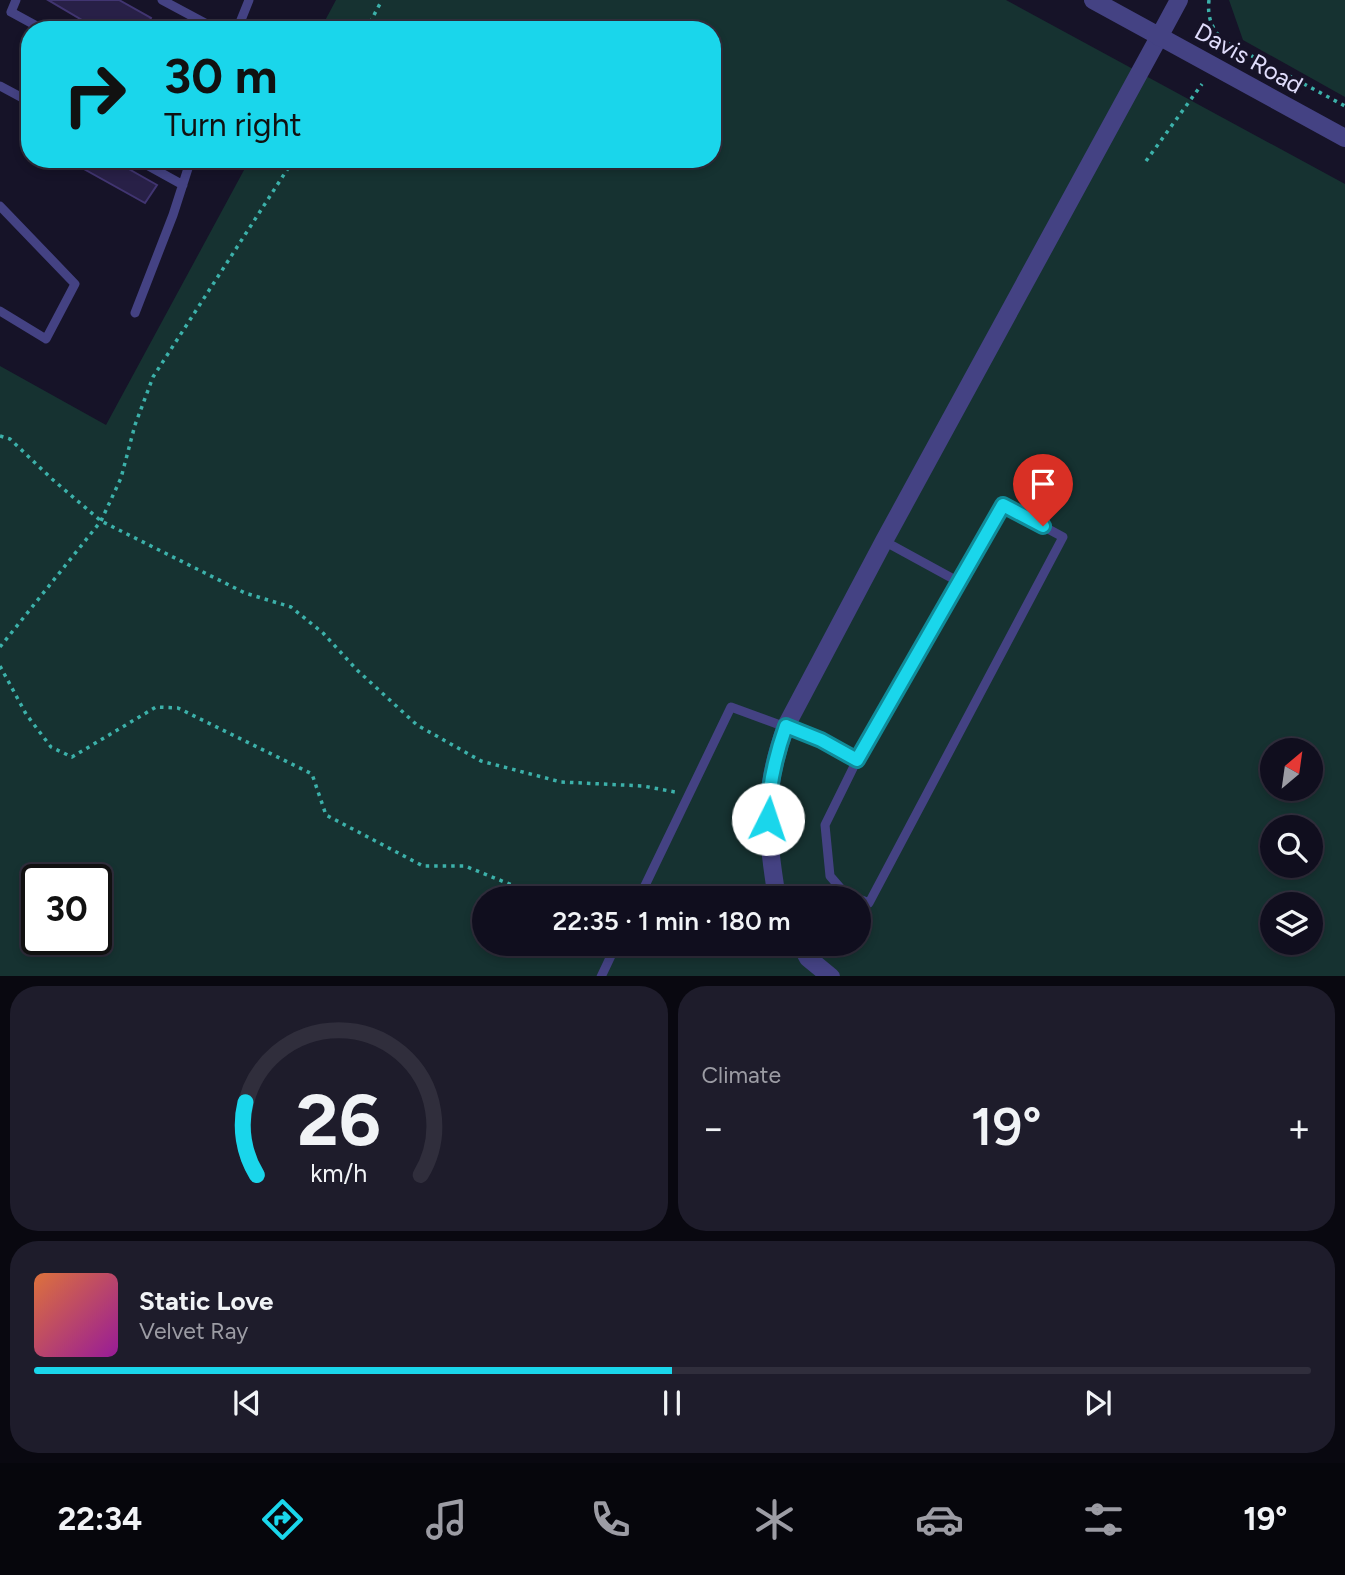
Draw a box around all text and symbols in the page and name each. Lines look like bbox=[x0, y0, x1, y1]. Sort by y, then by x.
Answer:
street label: Davis Road bbox=[1190, 16, 1308, 100]
text: 30 m bbox=[164, 46, 277, 105]
icon: right bbox=[49, 49, 140, 140]
text: Turn right bbox=[164, 106, 302, 144]
pin bbox=[1013, 454, 1073, 526]
icon: arrive bbox=[1024, 465, 1062, 503]
north arrow bbox=[1260, 738, 1323, 802]
map controls bbox=[1260, 738, 1323, 955]
position arrow bbox=[731, 782, 805, 856]
button: search bbox=[1260, 815, 1323, 878]
speed limit sign: 30 bbox=[21, 864, 112, 955]
button: layers bbox=[1260, 892, 1323, 955]
text: 22:35 · 1 min · 180 m bbox=[553, 905, 790, 937]
text: Climate bbox=[702, 1061, 781, 1089]
text: 26 bbox=[297, 1076, 381, 1163]
text: 19° bbox=[971, 1096, 1042, 1158]
text: − bbox=[702, 1105, 725, 1151]
text: + bbox=[1287, 1105, 1311, 1151]
text: km/h bbox=[310, 1157, 367, 1187]
text: Static Love bbox=[139, 1285, 273, 1317]
text: Velvet Ray bbox=[139, 1317, 248, 1345]
icon: previous bbox=[228, 1384, 266, 1422]
icon: pause bbox=[653, 1384, 691, 1422]
icon: next bbox=[1079, 1384, 1117, 1422]
icon: directions bbox=[258, 1495, 307, 1544]
icon: music bbox=[422, 1495, 471, 1544]
icon: phone bbox=[586, 1495, 635, 1544]
icon: climate bbox=[750, 1495, 799, 1544]
icon: car bbox=[915, 1495, 964, 1544]
icon: filters bbox=[1079, 1495, 1128, 1544]
text: 22:34 bbox=[58, 1500, 142, 1538]
text: 19° bbox=[1243, 1500, 1287, 1538]

